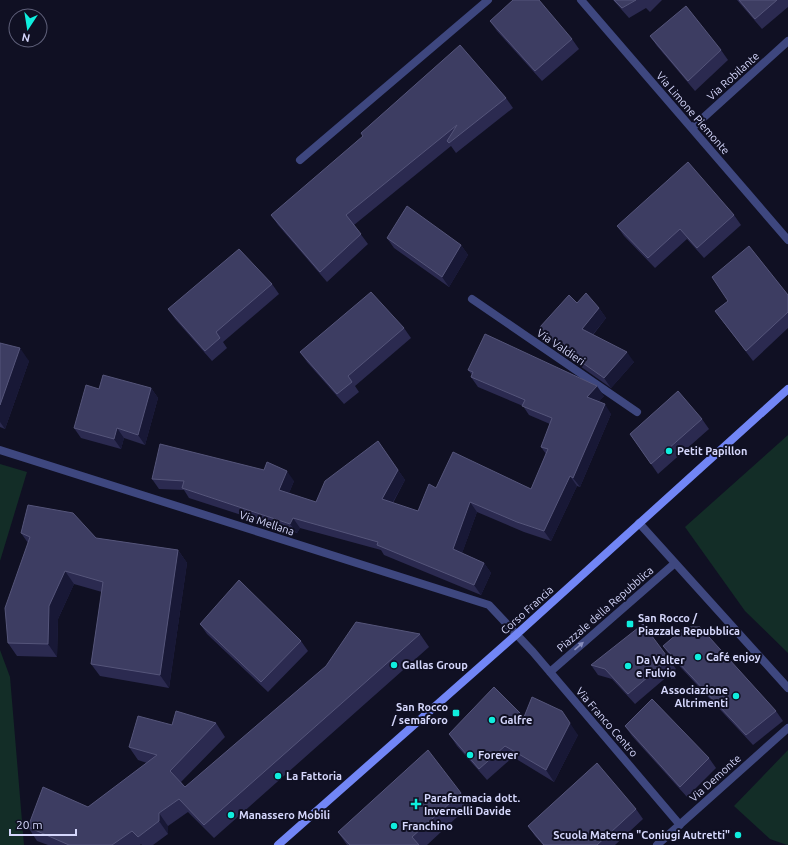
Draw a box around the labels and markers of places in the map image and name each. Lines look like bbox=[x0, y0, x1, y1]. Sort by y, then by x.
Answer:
place label: Petit Papillon bbox=[677, 445, 747, 457]
marker: Petit Papillon bbox=[664, 446, 674, 456]
place label: San Rocco / Piazzale Repubblica bbox=[638, 612, 740, 637]
marker: San Rocco / Piazzale Repubblica bbox=[625, 619, 635, 629]
place label: Café enjoy bbox=[706, 651, 761, 663]
marker: Café enjoy bbox=[693, 652, 703, 662]
place label: Da Valter e Fulvio bbox=[636, 654, 685, 679]
place label: Gallas Group bbox=[402, 659, 468, 671]
marker: Gallas Group bbox=[389, 660, 399, 670]
marker: Da Valter e Fulvio bbox=[623, 661, 633, 671]
place label: Associazione Altrimenti bbox=[661, 684, 728, 709]
marker: Associazione Altrimenti bbox=[731, 691, 741, 701]
place label: San Rocco / semaforo bbox=[391, 701, 448, 726]
marker: San Rocco / semaforo bbox=[451, 708, 461, 718]
place label: Galfre bbox=[500, 714, 532, 726]
marker: Galfre bbox=[487, 715, 497, 725]
place label: Forever bbox=[478, 749, 519, 761]
marker: Forever bbox=[465, 750, 475, 760]
place label: La Fattoria bbox=[286, 770, 342, 782]
marker: La Fattoria bbox=[273, 771, 283, 781]
place label: Parafarmacia dott. Invernelli Davide bbox=[424, 792, 520, 817]
marker: Parafarmacia dott. Invernelli Davide bbox=[411, 799, 421, 809]
place label: Manassero Mobili bbox=[239, 809, 330, 821]
marker: Manassero Mobili bbox=[226, 810, 236, 820]
place label: Franchino bbox=[402, 820, 453, 832]
marker: Franchino bbox=[389, 821, 399, 831]
place label: Scuola Materna "Coniugi Autretti" bbox=[553, 829, 730, 841]
marker: Scuola Materna "Coniugi Autretti" bbox=[733, 830, 743, 840]

